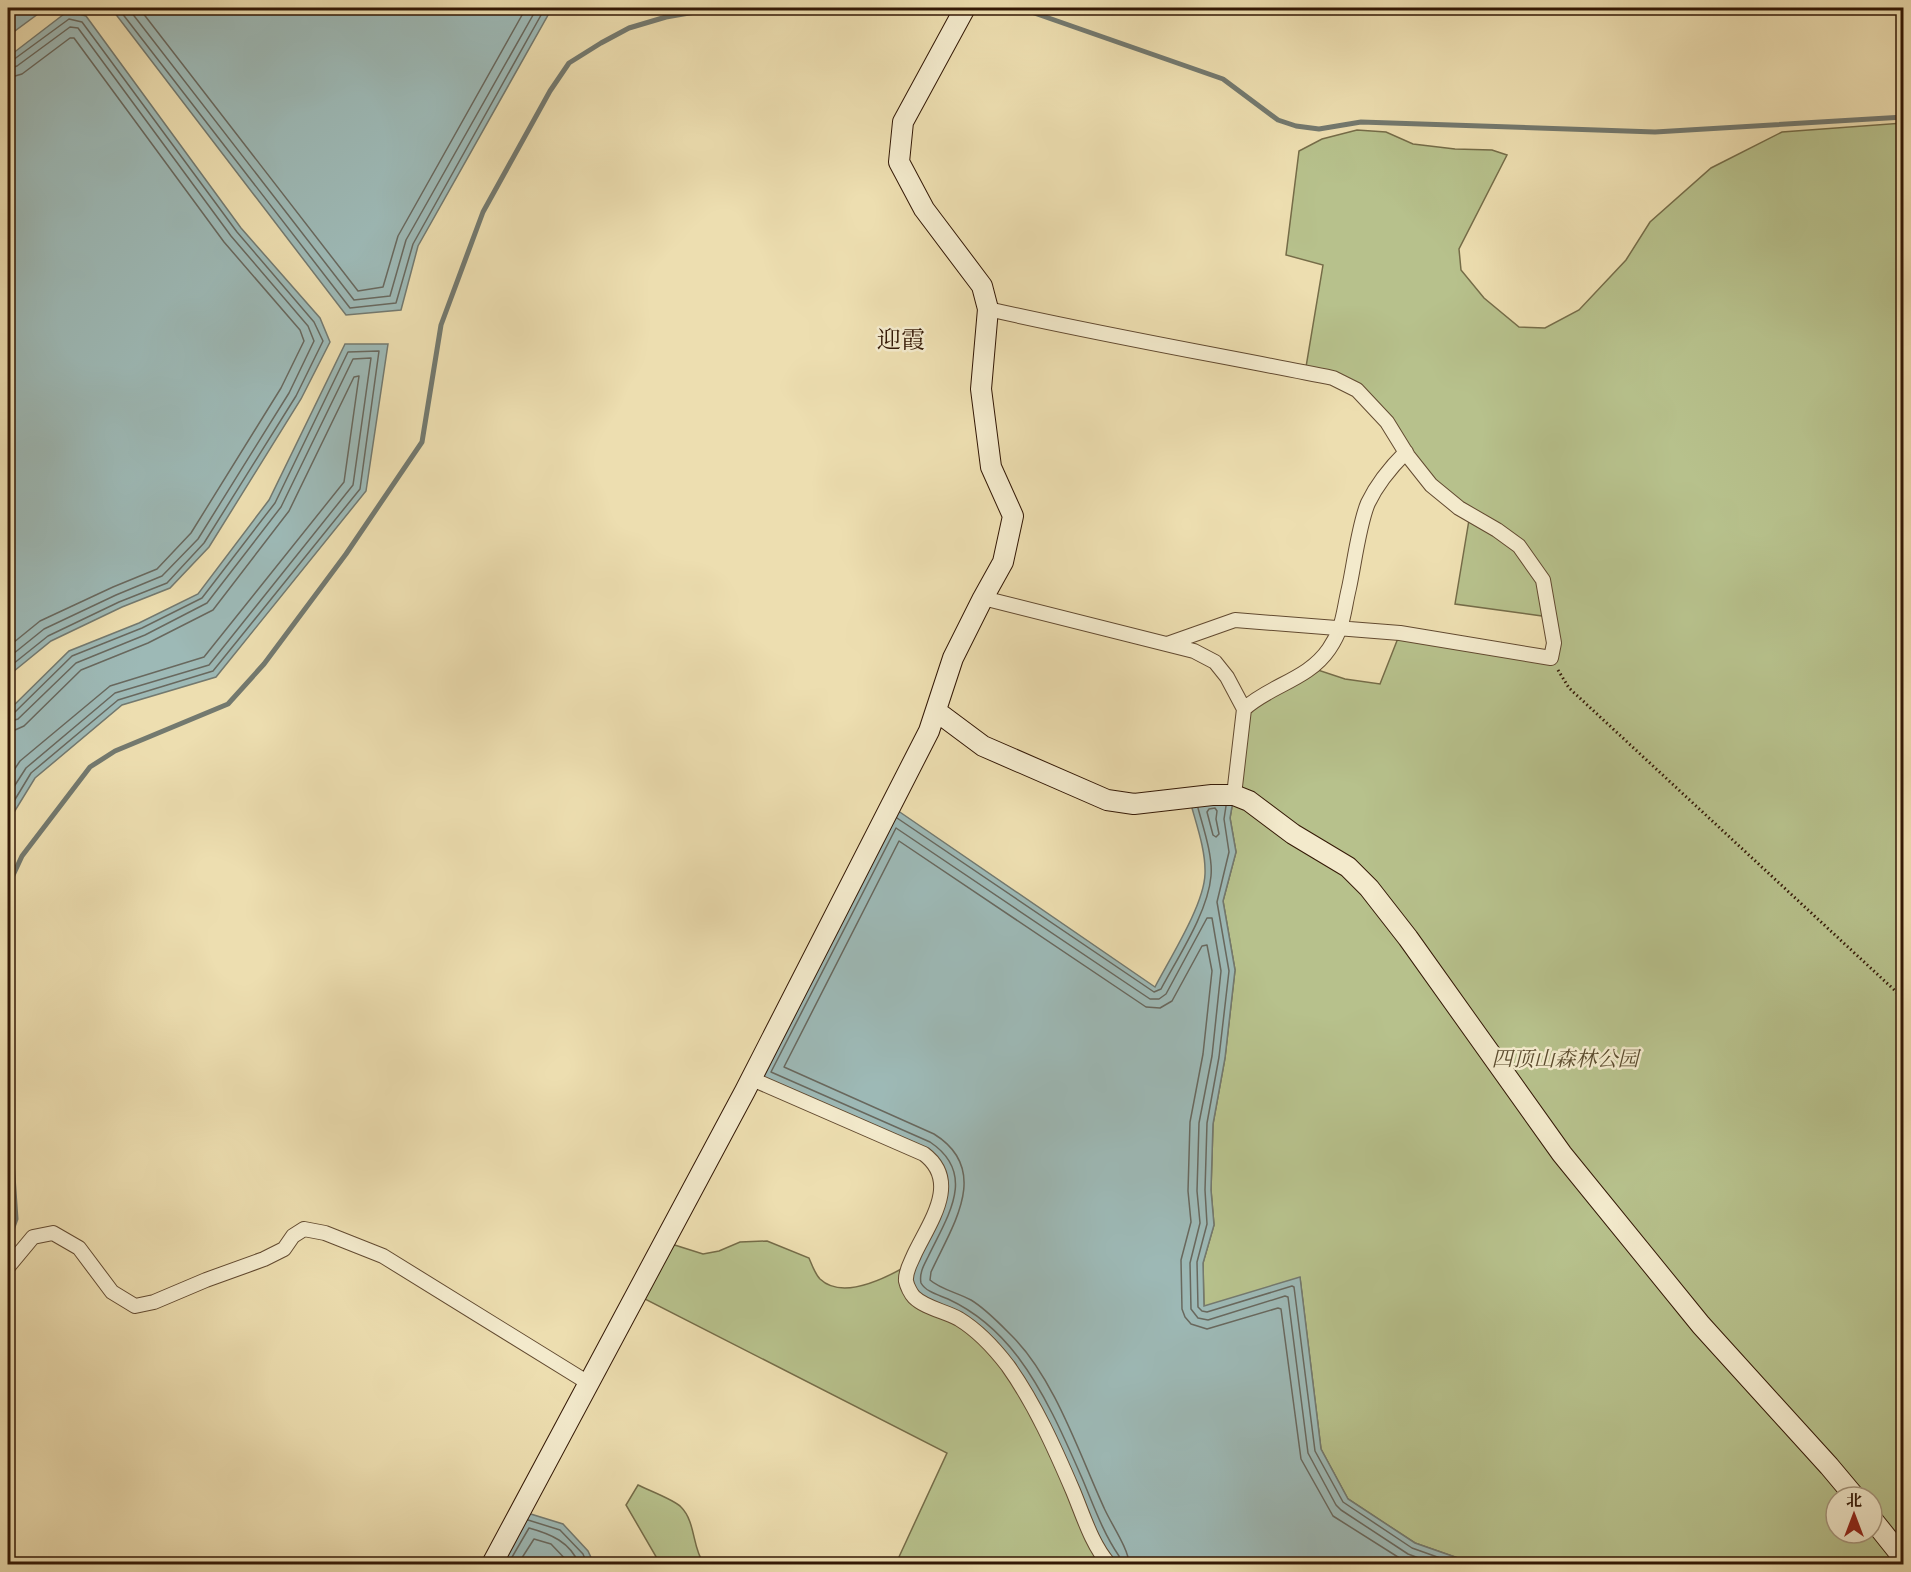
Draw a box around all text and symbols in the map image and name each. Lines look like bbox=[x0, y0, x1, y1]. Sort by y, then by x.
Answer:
district label: 迎霞 bbox=[877, 326, 925, 356]
park label: 四顶山森林公园 bbox=[1492, 1047, 1641, 1073]
north arrow bbox=[1824, 1485, 1884, 1545]
text: 北 bbox=[1846, 1491, 1862, 1511]

